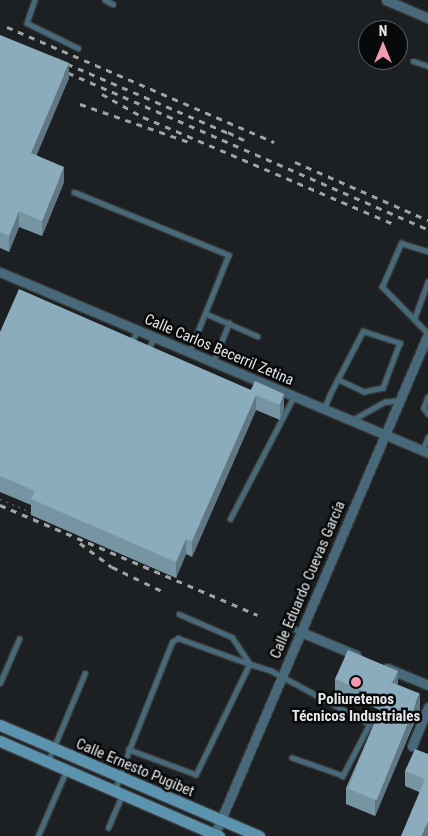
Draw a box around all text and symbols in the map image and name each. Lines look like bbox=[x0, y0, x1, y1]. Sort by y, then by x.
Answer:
north arrow bbox=[358, 20, 408, 70]
text: N bbox=[379, 23, 387, 39]
street label: Calle Carlos Becerril Zetina bbox=[142, 310, 296, 390]
street label: Calle Eduardo Cuevas García bbox=[267, 498, 349, 662]
marker: Poliuretenos Técnicos Industriales bbox=[350, 676, 362, 688]
place label: Poliuretenos Técnicos Industriales bbox=[292, 690, 420, 725]
street label: Calle Ernesto Pugibet bbox=[73, 735, 197, 801]

